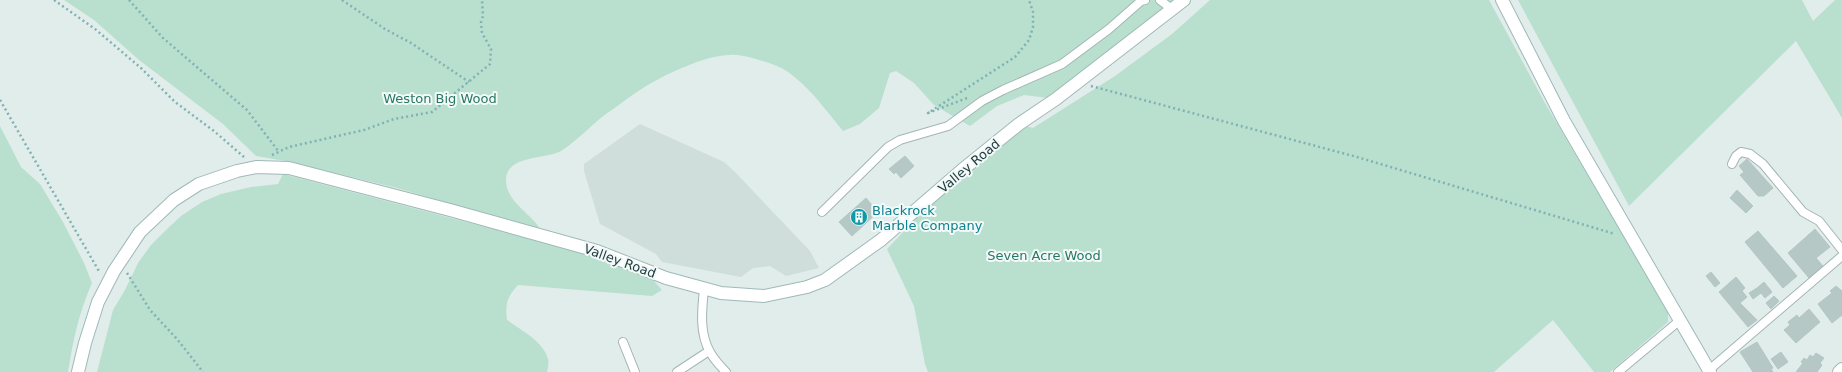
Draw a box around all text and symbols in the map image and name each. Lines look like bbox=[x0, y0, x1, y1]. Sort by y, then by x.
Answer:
park label: Weston Big Wood bbox=[383, 91, 497, 106]
street label: Valley Road bbox=[935, 136, 1003, 196]
place label: Blackrock Marble Company bbox=[872, 203, 983, 233]
building icon: Blackrock Marble Company bbox=[849, 207, 869, 227]
street label: Valley Road bbox=[582, 241, 658, 281]
park label: Seven Acre Wood bbox=[987, 248, 1101, 263]

